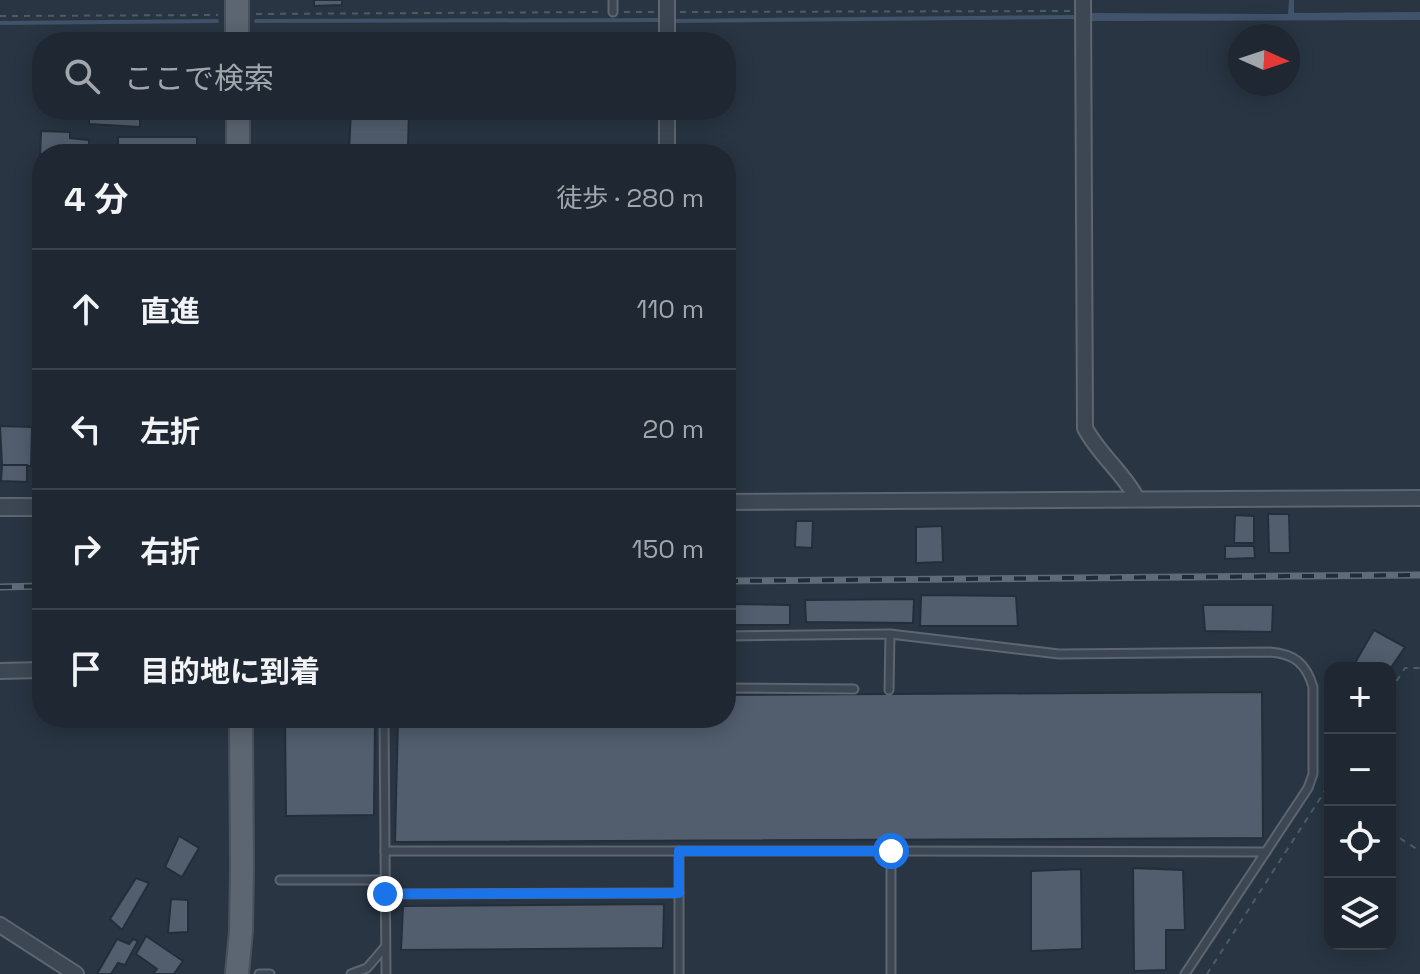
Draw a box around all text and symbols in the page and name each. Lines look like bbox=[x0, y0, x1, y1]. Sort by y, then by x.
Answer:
north arrow bbox=[1228, 24, 1300, 96]
search box bbox=[32, 32, 736, 120]
icon: search bbox=[60, 54, 104, 98]
text: ここで検索 bbox=[124, 59, 274, 98]
text: 4 分 bbox=[64, 178, 128, 221]
text: 徒歩 · 280 m bbox=[556, 181, 704, 215]
icon: ahead bbox=[64, 287, 108, 331]
text: 直進 bbox=[140, 292, 200, 331]
text: 110 m bbox=[637, 292, 704, 326]
icon: left bbox=[64, 407, 108, 451]
text: 左折 bbox=[140, 412, 200, 451]
text: 20 m bbox=[643, 412, 704, 446]
icon: right bbox=[64, 527, 108, 571]
text: 右折 bbox=[140, 532, 200, 571]
text: 150 m bbox=[632, 532, 704, 566]
icon: arrive bbox=[64, 647, 108, 691]
text: 目的地に到着 bbox=[140, 652, 320, 691]
map controls bbox=[1324, 662, 1396, 950]
button: + bbox=[1324, 662, 1396, 734]
button: − bbox=[1324, 734, 1396, 806]
button: locate bbox=[1324, 806, 1396, 878]
route start bbox=[873, 833, 909, 869]
route end bbox=[367, 876, 403, 912]
button: layers bbox=[1324, 878, 1396, 950]

